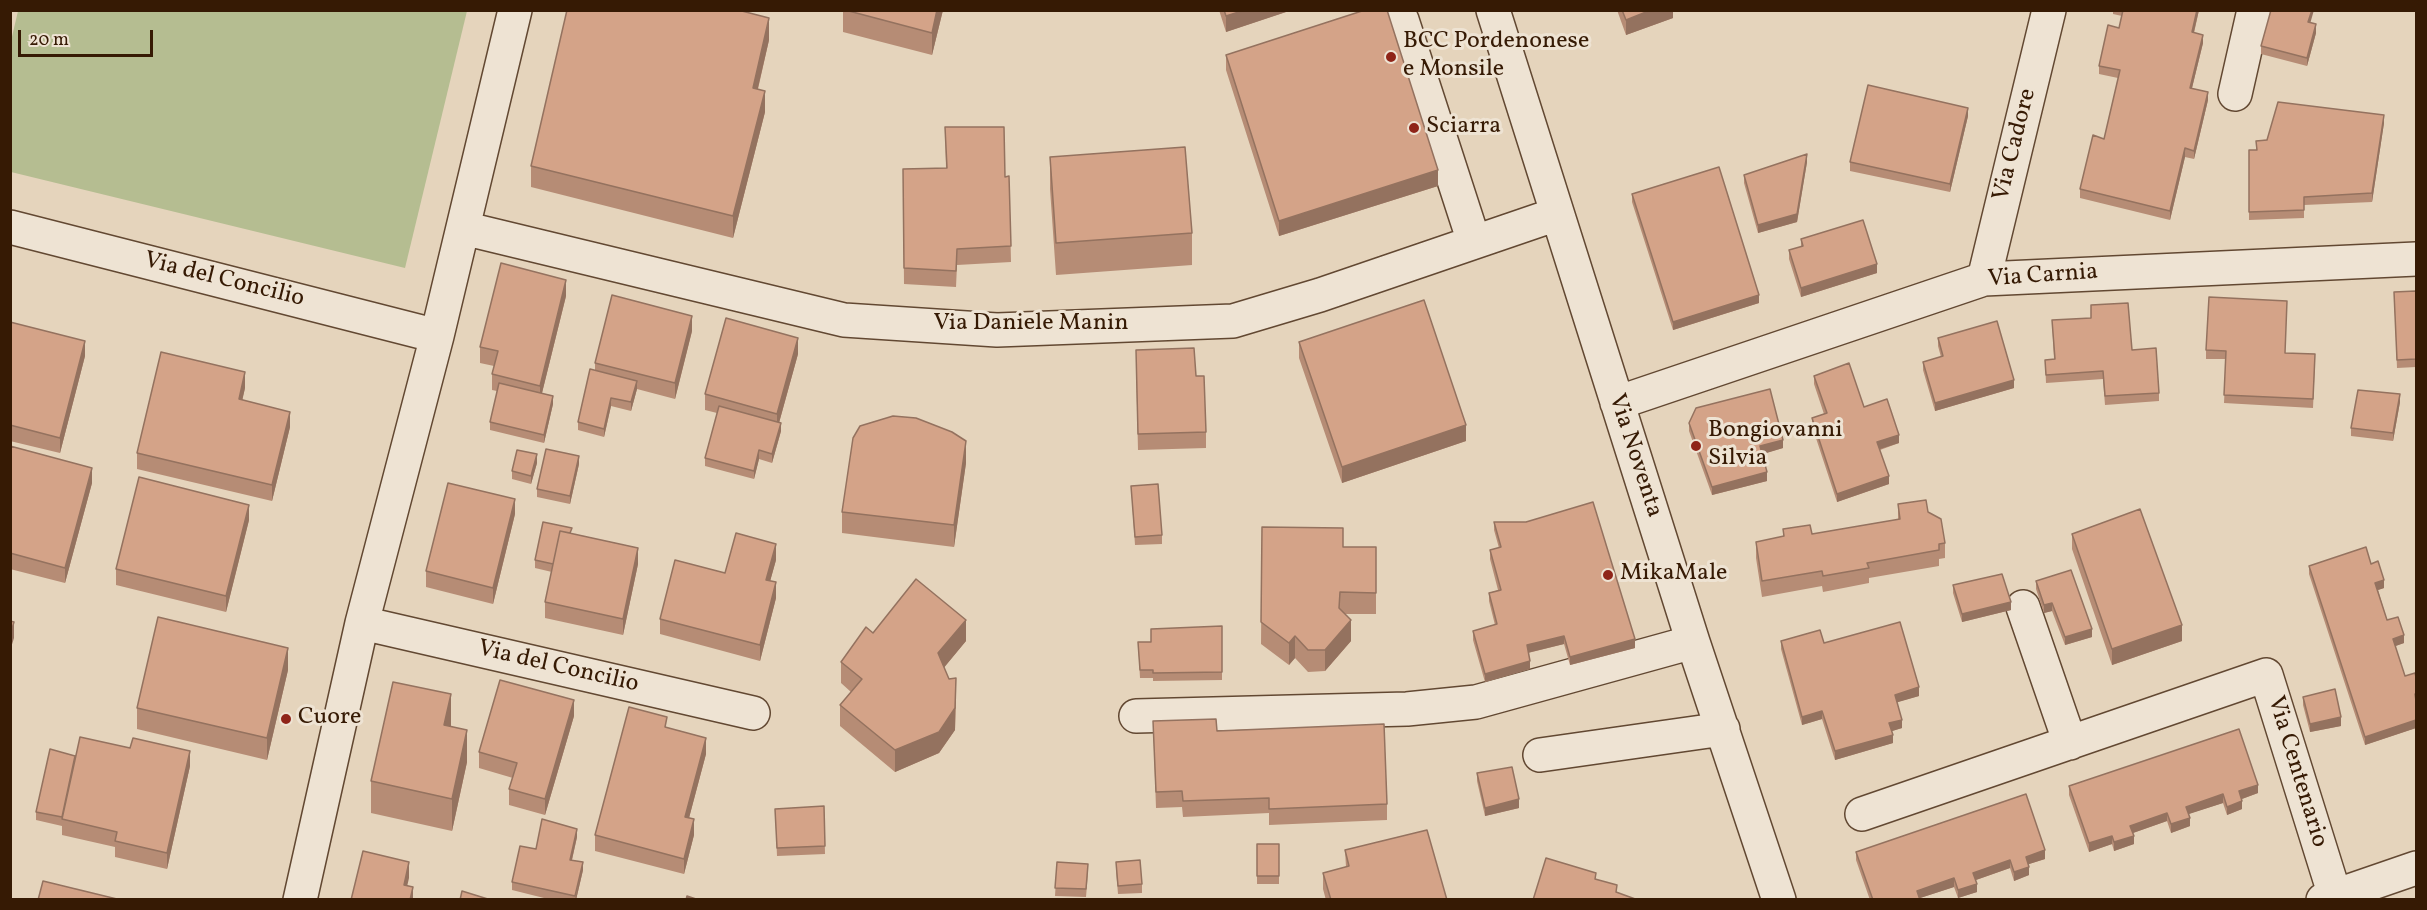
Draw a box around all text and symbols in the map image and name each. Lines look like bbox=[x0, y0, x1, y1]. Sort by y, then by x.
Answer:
scale bar bbox=[21, 18, 156, 56]
text: 20 m bbox=[29, 28, 69, 53]
place label: BCC Pordenonese e Monsile bbox=[1403, 29, 1589, 85]
marker: BCC Pordenonese e Monsile bbox=[1384, 50, 1398, 64]
street label: Via Cadore bbox=[1988, 86, 2044, 204]
place label: Sciarra bbox=[1426, 114, 1501, 142]
marker: Sciarra bbox=[1407, 121, 1421, 135]
street label: Via del Concilio bbox=[141, 247, 307, 315]
street label: Via Carnia bbox=[1987, 259, 2099, 295]
street label: Via Daniele Manin bbox=[933, 311, 1129, 339]
street label: Via Noventa bbox=[1601, 391, 1667, 521]
place label: Bongiovanni Silvia bbox=[1708, 418, 1843, 474]
marker: Bongiovanni Silvia bbox=[1689, 439, 1703, 453]
place label: MikaMale bbox=[1620, 561, 1727, 589]
marker: MikaMale bbox=[1601, 568, 1615, 582]
street label: Via del Concilio bbox=[475, 636, 641, 700]
street label: Via Centenario bbox=[2259, 693, 2333, 851]
place label: Cuore bbox=[298, 705, 361, 733]
marker: Cuore bbox=[279, 712, 293, 726]

